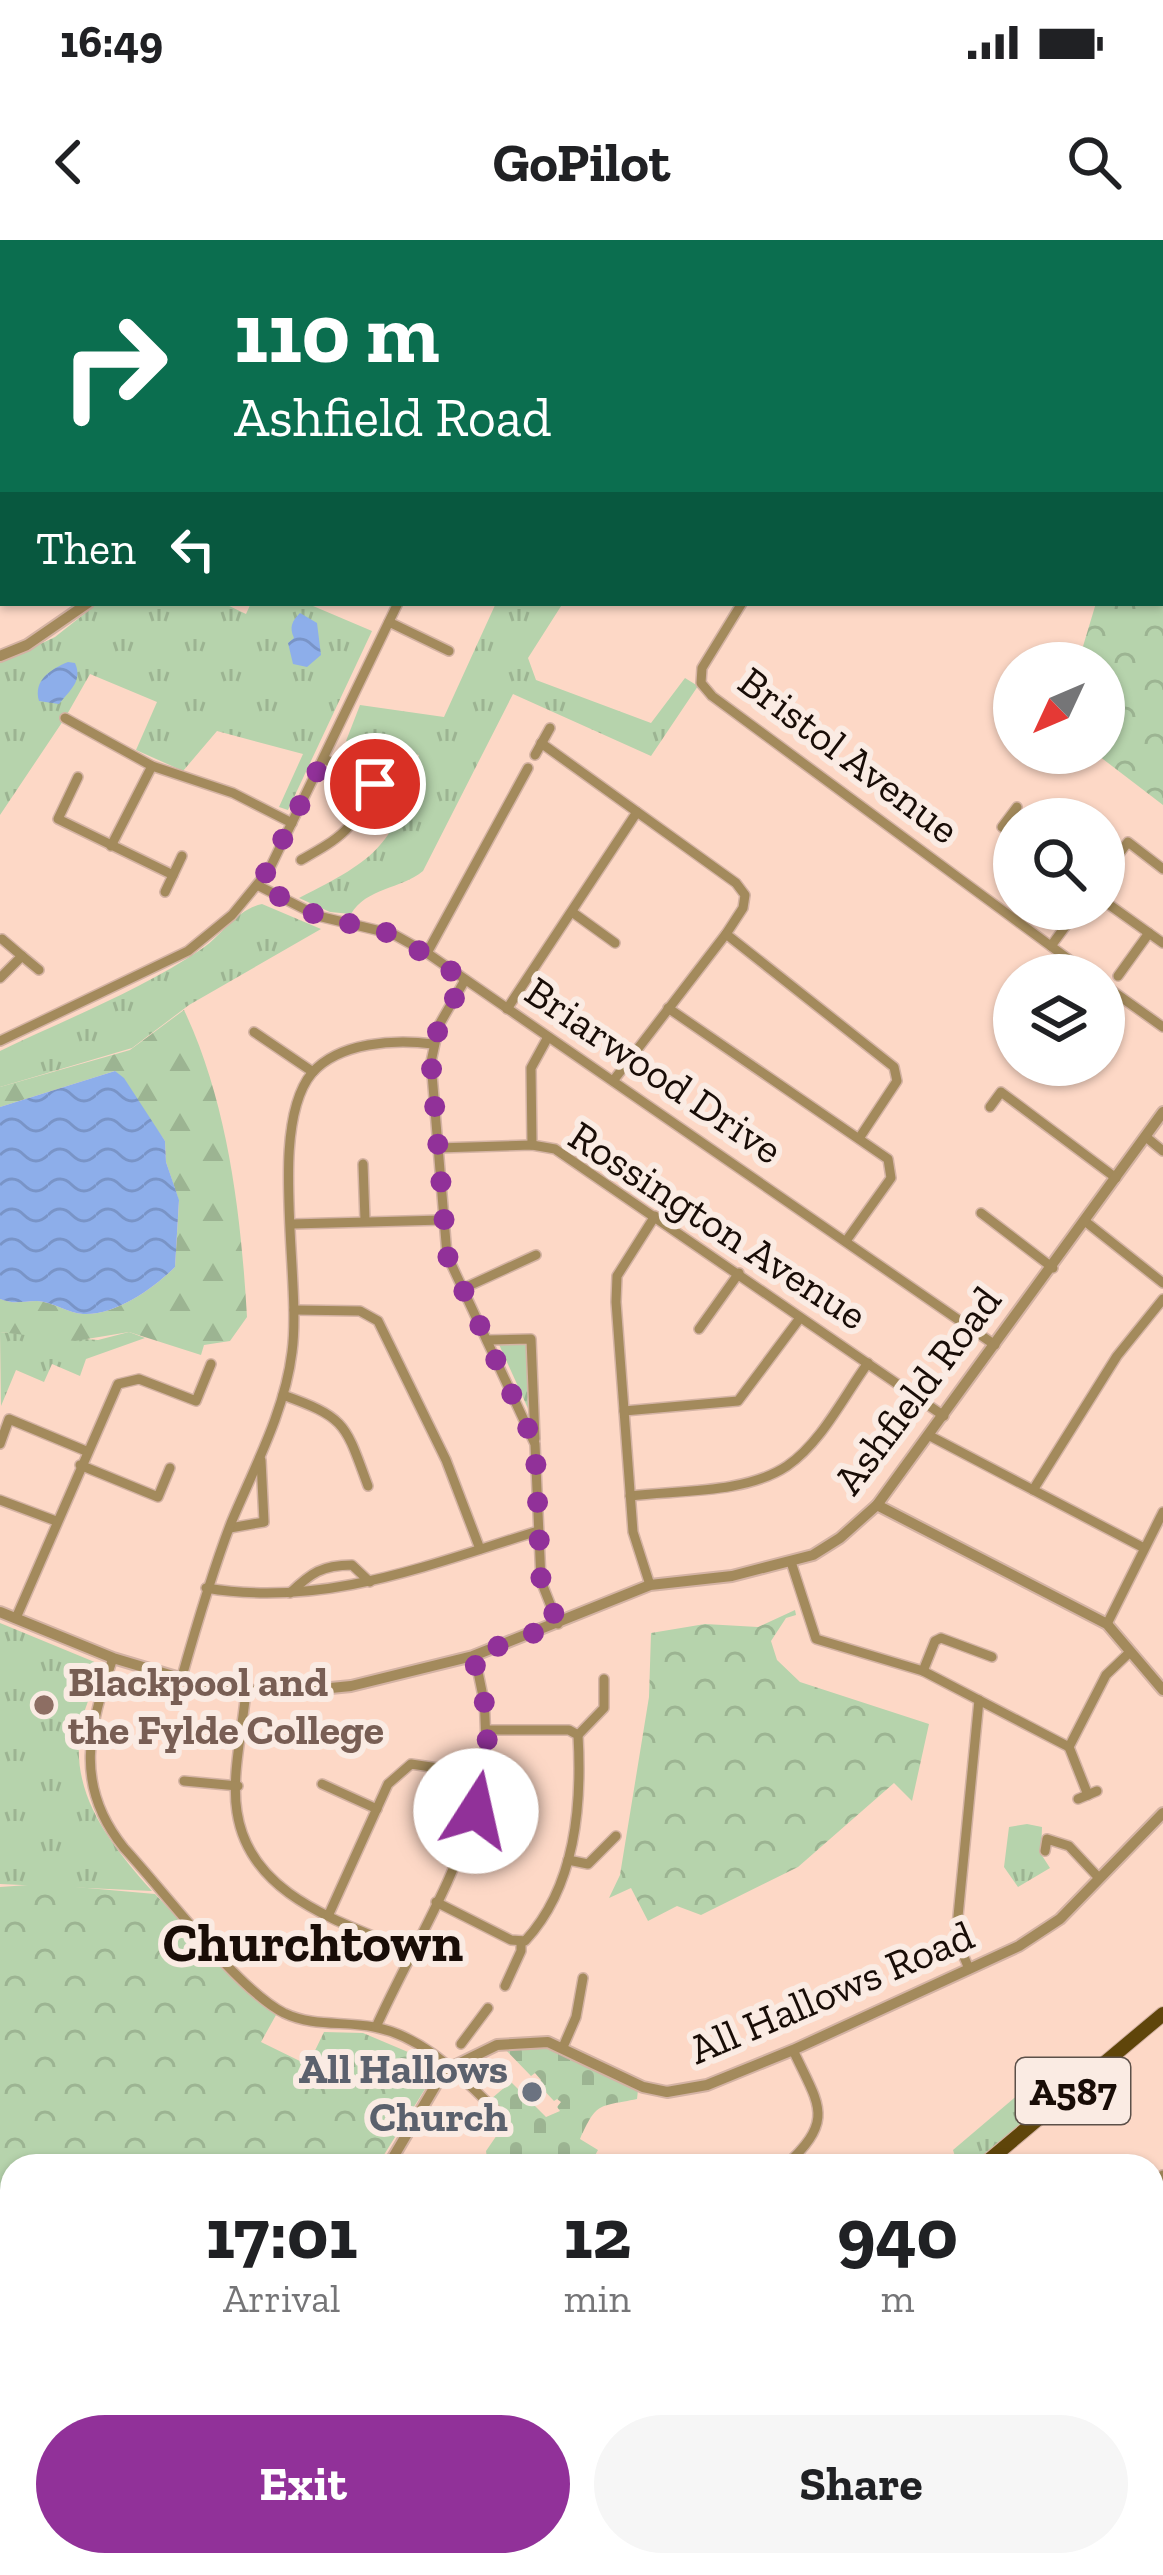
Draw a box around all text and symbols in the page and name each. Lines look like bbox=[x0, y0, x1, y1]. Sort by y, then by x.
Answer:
text: 16:49 bbox=[60, 15, 163, 69]
icon: back bbox=[36, 129, 102, 195]
icon: search bbox=[1061, 129, 1127, 195]
text: GoPilot bbox=[493, 130, 670, 195]
text: 110 m bbox=[234, 283, 440, 384]
icon: right bbox=[36, 288, 192, 444]
text: Ashfield Road bbox=[234, 385, 551, 450]
icon: left bbox=[160, 516, 226, 582]
text: Then bbox=[36, 522, 136, 576]
north arrow bbox=[993, 642, 1125, 774]
map controls bbox=[993, 642, 1125, 1086]
street label: Bristol Avenue bbox=[729, 656, 969, 854]
pin bbox=[324, 733, 426, 835]
icon: arrive bbox=[342, 751, 408, 817]
button: search bbox=[993, 798, 1125, 930]
button: layers bbox=[993, 954, 1125, 1086]
street label: Briarwood Drive bbox=[516, 965, 792, 1175]
street label: Rossington Avenue bbox=[559, 1110, 877, 1340]
street label: Ashfield Road bbox=[822, 1276, 1012, 1504]
place label: Blackpool and the Fylde College bbox=[68, 1656, 384, 1755]
marker: Blackpool and the Fylde College bbox=[31, 1692, 57, 1718]
position arrow bbox=[413, 1748, 539, 1874]
street label: All Hallows Road bbox=[681, 1909, 981, 2075]
district label: Churchtown bbox=[163, 1910, 463, 1975]
place label: All Hallows Church bbox=[298, 2043, 508, 2142]
road number: A587 bbox=[1016, 2058, 1130, 2124]
marker: All Hallows Church bbox=[519, 2079, 545, 2105]
text: 17:01 bbox=[206, 2190, 358, 2276]
text: 12 bbox=[563, 2190, 631, 2276]
text: 940 bbox=[837, 2190, 958, 2276]
text: Arrival bbox=[223, 2275, 340, 2322]
text: min bbox=[564, 2275, 631, 2322]
text: m bbox=[881, 2275, 914, 2322]
button: Exit bbox=[36, 2415, 570, 2553]
button: Share bbox=[594, 2415, 1128, 2553]

